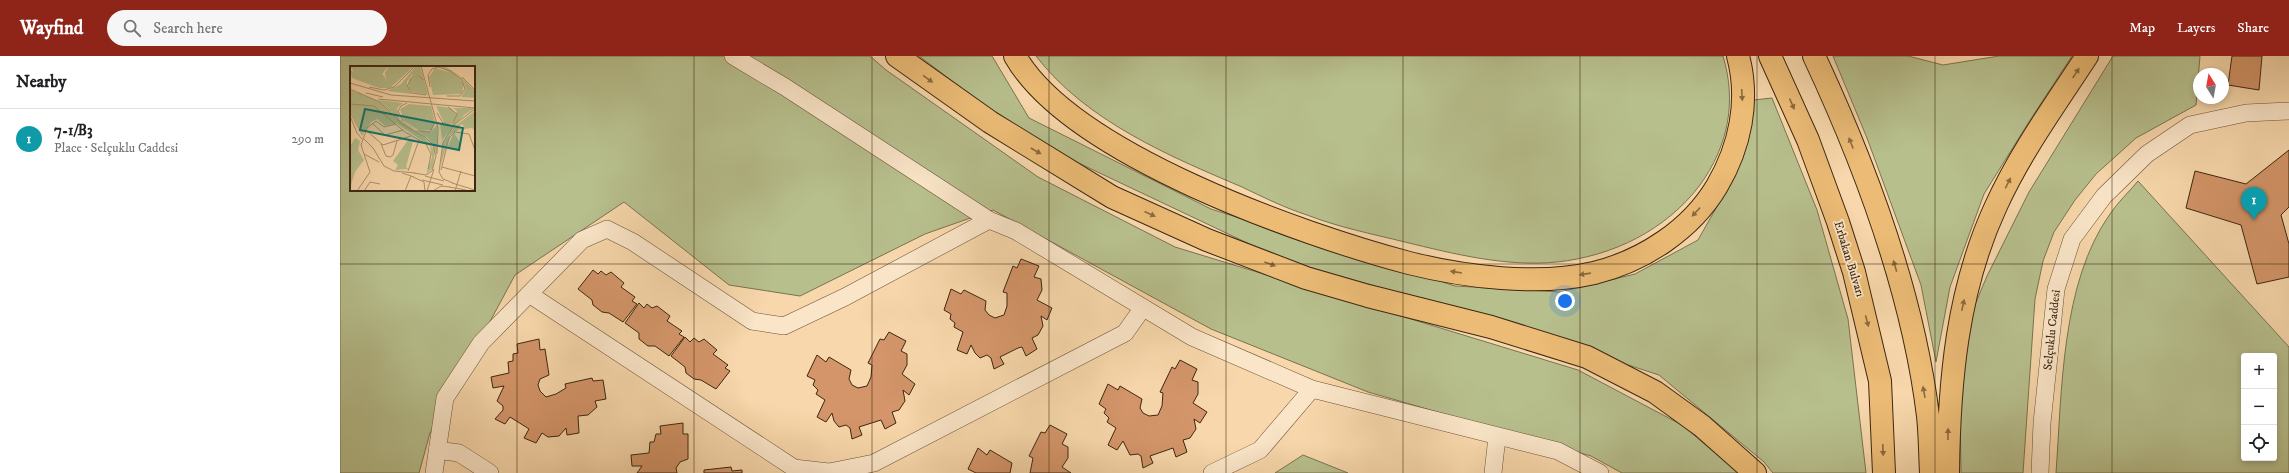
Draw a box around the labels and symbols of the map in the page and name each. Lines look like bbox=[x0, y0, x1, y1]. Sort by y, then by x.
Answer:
inset map bbox=[350, 66, 475, 191]
one-way arrow bbox=[2072, 68, 2080, 78]
north arrow bbox=[2193, 68, 2229, 104]
one-way arrow bbox=[923, 75, 933, 83]
one-way arrow bbox=[1739, 89, 1746, 101]
one-way arrow bbox=[1789, 99, 1795, 110]
one-way arrow bbox=[1848, 137, 1854, 149]
one-way arrow bbox=[1030, 148, 1042, 155]
one-way arrow bbox=[2005, 178, 2011, 189]
pin: 1 bbox=[2241, 187, 2267, 220]
one-way arrow bbox=[1691, 207, 1701, 217]
one-way arrow bbox=[1145, 211, 1157, 217]
street label: Erbakan Bulvarı bbox=[1830, 219, 1868, 299]
one-way arrow bbox=[1892, 260, 1898, 272]
one-way arrow bbox=[1264, 262, 1276, 268]
one-way arrow bbox=[1449, 268, 1462, 274]
one-way arrow bbox=[1579, 271, 1591, 277]
street label: Selçuklu Caddesi bbox=[2040, 289, 2064, 371]
your location bbox=[1555, 291, 1575, 311]
one-way arrow bbox=[1961, 299, 1967, 311]
one-way arrow bbox=[1864, 316, 1870, 328]
one-way arrow bbox=[1921, 386, 1927, 398]
one-way arrow bbox=[1945, 427, 1951, 440]
one-way arrow bbox=[1880, 444, 1887, 456]

